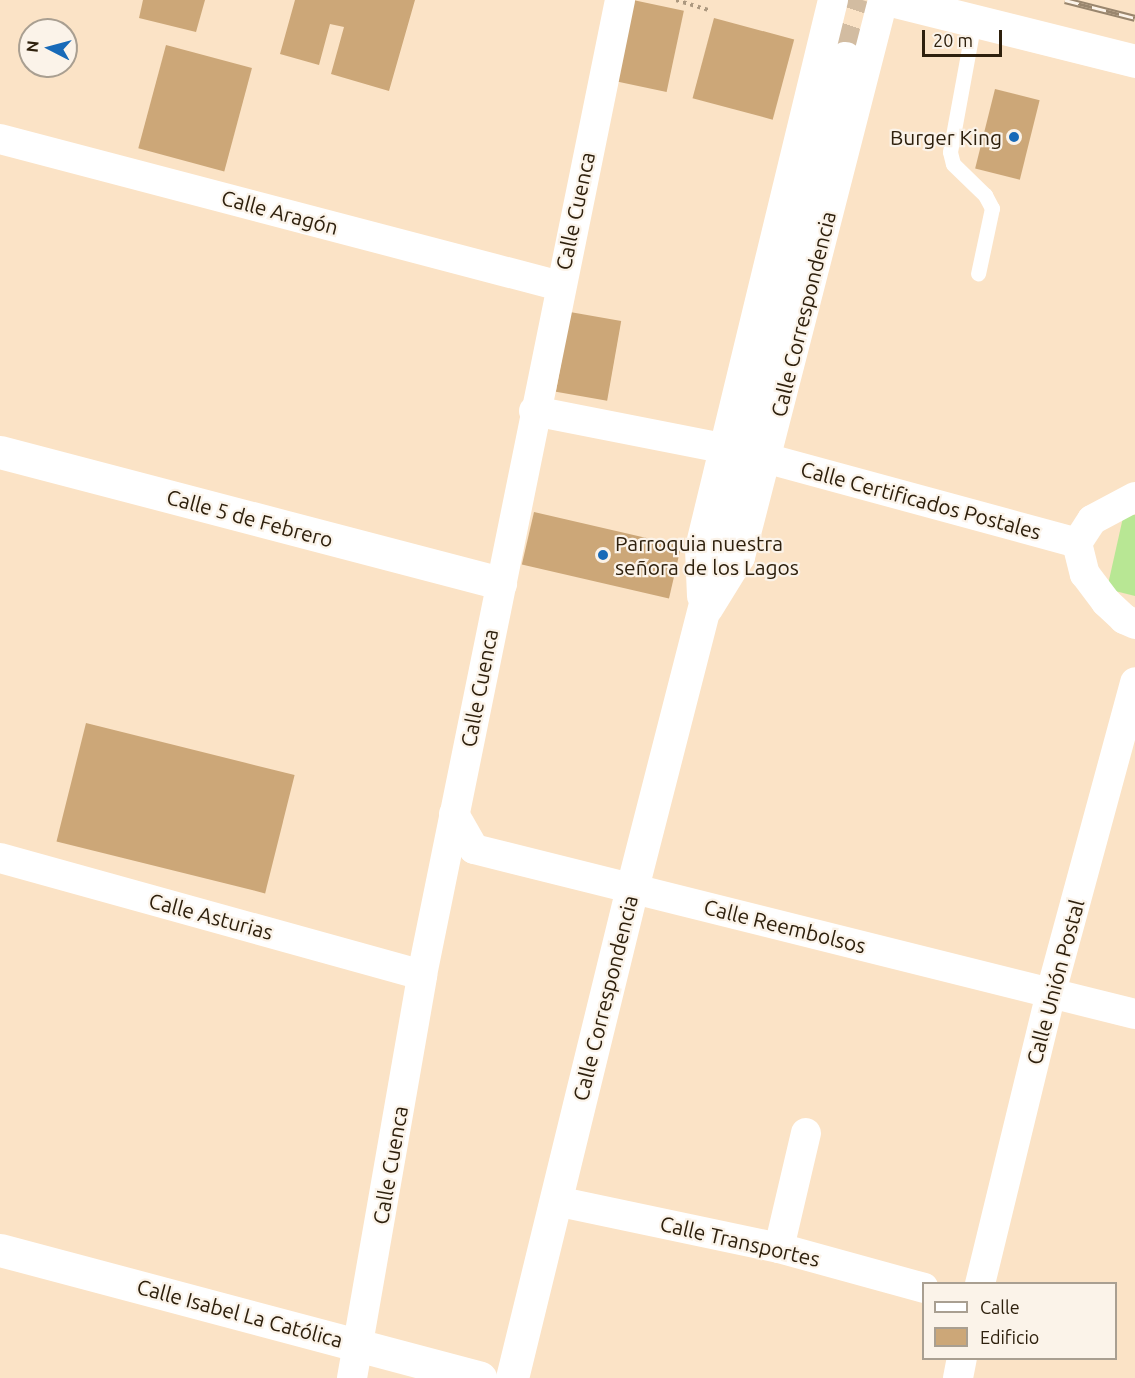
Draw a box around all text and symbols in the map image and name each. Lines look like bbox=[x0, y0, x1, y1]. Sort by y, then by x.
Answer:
north arrow bbox=[18, 18, 78, 78]
scale bar bbox=[925, 18, 1004, 56]
text: 20 m bbox=[933, 30, 973, 50]
text: N bbox=[23, 39, 42, 53]
place label: Burger King bbox=[890, 124, 1002, 150]
marker: Burger King bbox=[1007, 130, 1021, 144]
street label: Calle Cuenca bbox=[550, 150, 600, 272]
street label: Calle Aragón bbox=[219, 184, 341, 240]
street label: Calle Correspondencia bbox=[765, 209, 841, 419]
street label: Calle Certificados Postales bbox=[798, 456, 1044, 544]
street label: Calle 5 de Febrero bbox=[164, 484, 336, 552]
place label: Parroquia nuestra señora de los Lagos bbox=[615, 530, 799, 580]
marker: Parroquia nuestra señora de los Lagos bbox=[596, 548, 610, 562]
street label: Calle Cuenca bbox=[455, 627, 503, 749]
street label: Calle Asturias bbox=[146, 887, 276, 945]
street label: Calle Correspondencia bbox=[567, 893, 643, 1103]
street label: Calle Reembolsos bbox=[701, 894, 869, 958]
street label: Calle Unión Postal bbox=[1021, 897, 1089, 1067]
street label: Calle Cuenca bbox=[367, 1104, 413, 1226]
street label: Calle Transportes bbox=[658, 1210, 822, 1272]
street label: Calle Isabel La Católica bbox=[134, 1273, 346, 1353]
legend bbox=[922, 1282, 1117, 1360]
text: Calle bbox=[980, 1297, 1020, 1317]
text: Edificio bbox=[980, 1327, 1039, 1347]

